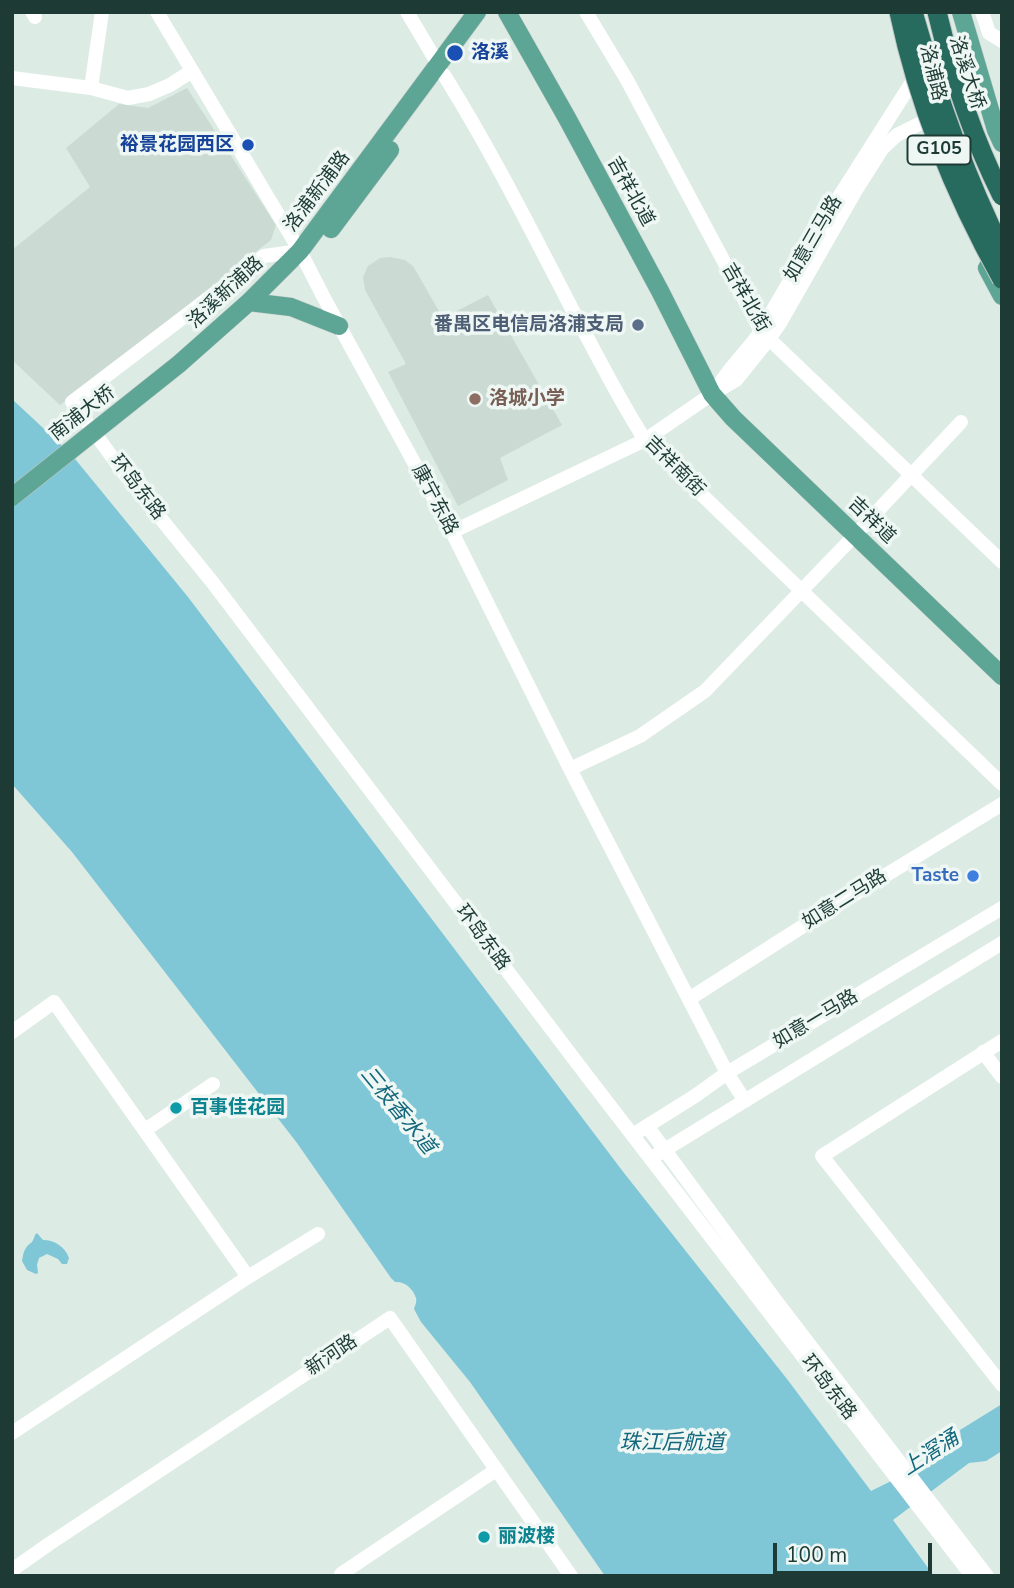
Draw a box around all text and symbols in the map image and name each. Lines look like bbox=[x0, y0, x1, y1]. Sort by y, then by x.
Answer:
street label: 洛溪大桥 bbox=[943, 33, 989, 113]
place label: 洛溪 bbox=[471, 42, 509, 64]
marker: 洛溪 bbox=[445, 43, 465, 63]
street label: 洛浦路 bbox=[914, 43, 950, 103]
place label: 裕景花园西区 bbox=[120, 134, 234, 156]
road number: G105 bbox=[908, 135, 970, 164]
marker: 裕景花园西区 bbox=[240, 137, 256, 153]
street label: 洛浦新浦路 bbox=[280, 147, 356, 237]
street label: 吉祥北道 bbox=[602, 153, 658, 231]
street label: 如意三马路 bbox=[780, 192, 848, 286]
street label: 洛溪新浦路 bbox=[183, 252, 269, 334]
street label: 吉祥北街 bbox=[716, 259, 774, 337]
place label: 番禺区电信局洛浦支局 bbox=[434, 314, 624, 336]
marker: 番禺区电信局洛浦支局 bbox=[630, 317, 646, 333]
street label: 南浦大桥 bbox=[46, 382, 120, 446]
place label: 洛城小学 bbox=[489, 388, 565, 410]
marker: 洛城小学 bbox=[467, 391, 483, 407]
street label: 吉祥南街 bbox=[639, 432, 709, 502]
street label: 环岛东路 bbox=[105, 451, 169, 525]
street label: 康宁东路 bbox=[406, 461, 462, 539]
street label: 吉祥道 bbox=[843, 493, 899, 549]
street label: 如意二马路 bbox=[799, 865, 891, 935]
place label: Taste bbox=[912, 865, 959, 887]
marker: Taste bbox=[965, 868, 981, 884]
street label: 环岛东路 bbox=[450, 901, 514, 975]
street label: 如意一马路 bbox=[769, 986, 863, 1054]
water label: 三枝香水道 bbox=[354, 1062, 440, 1160]
place label: 百事佳花园 bbox=[190, 1097, 285, 1119]
marker: 百事佳花园 bbox=[168, 1100, 184, 1116]
street label: 新河路 bbox=[302, 1331, 362, 1381]
street label: 环岛东路 bbox=[796, 1351, 860, 1425]
water label: 上滘涌 bbox=[898, 1426, 964, 1482]
water label: 珠江后航道 bbox=[620, 1431, 724, 1457]
place label: 丽波楼 bbox=[498, 1526, 555, 1548]
scale bar bbox=[776, 1528, 935, 1572]
marker: 丽波楼 bbox=[476, 1529, 492, 1545]
text: 100 m bbox=[786, 1541, 847, 1569]

